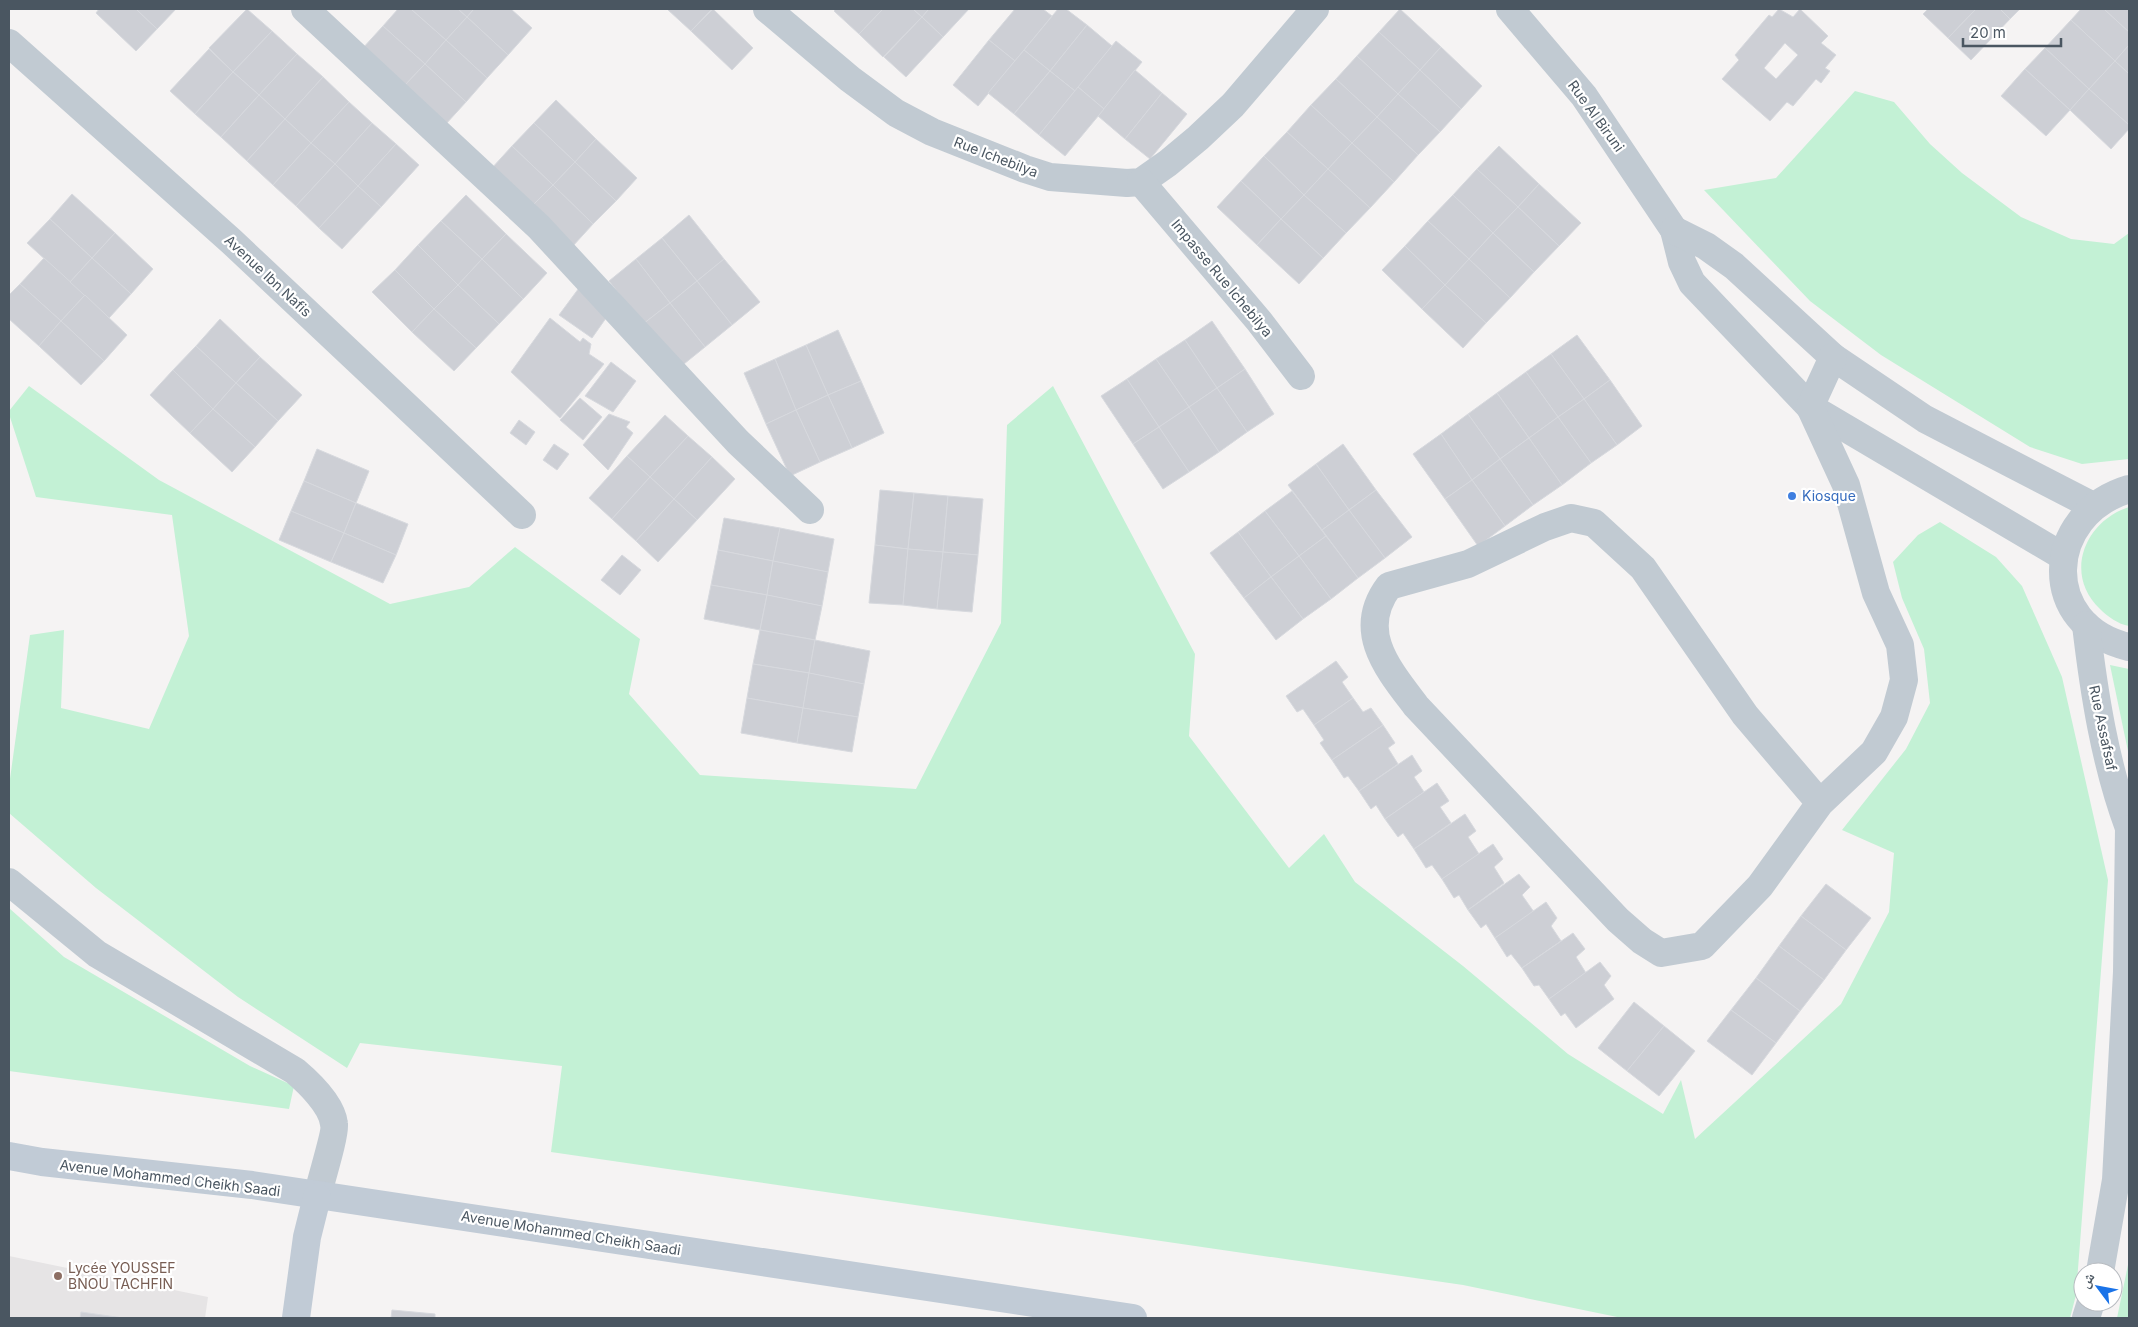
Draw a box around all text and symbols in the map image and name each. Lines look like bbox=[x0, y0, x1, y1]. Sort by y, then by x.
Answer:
scale bar bbox=[1963, 15, 2060, 47]
text: 20 m bbox=[1970, 23, 2006, 42]
street label: Rue Al Biruni bbox=[1565, 77, 1628, 155]
street label: Rue Ichebilya bbox=[952, 133, 1041, 180]
street label: Impasse Rue Ichebilya bbox=[1168, 215, 1277, 340]
street label: Avenue Ibn Nafis bbox=[222, 231, 315, 320]
place label: Kiosque bbox=[1802, 487, 1856, 504]
marker: Kiosque bbox=[1786, 490, 1798, 502]
street label: Rue Assafsaf bbox=[2086, 684, 2121, 772]
street label: Avenue Mohammed Cheikh Saadi bbox=[59, 1156, 281, 1199]
street label: Avenue Mohammed Cheikh Saadi bbox=[460, 1207, 682, 1258]
place label: Lycée YOUSSEF BNOU TACHFIN bbox=[68, 1259, 176, 1292]
north arrow bbox=[2073, 1262, 2123, 1312]
text: ش bbox=[2075, 1269, 2099, 1291]
marker: Lycée YOUSSEF BNOU TACHFIN bbox=[52, 1270, 64, 1282]

